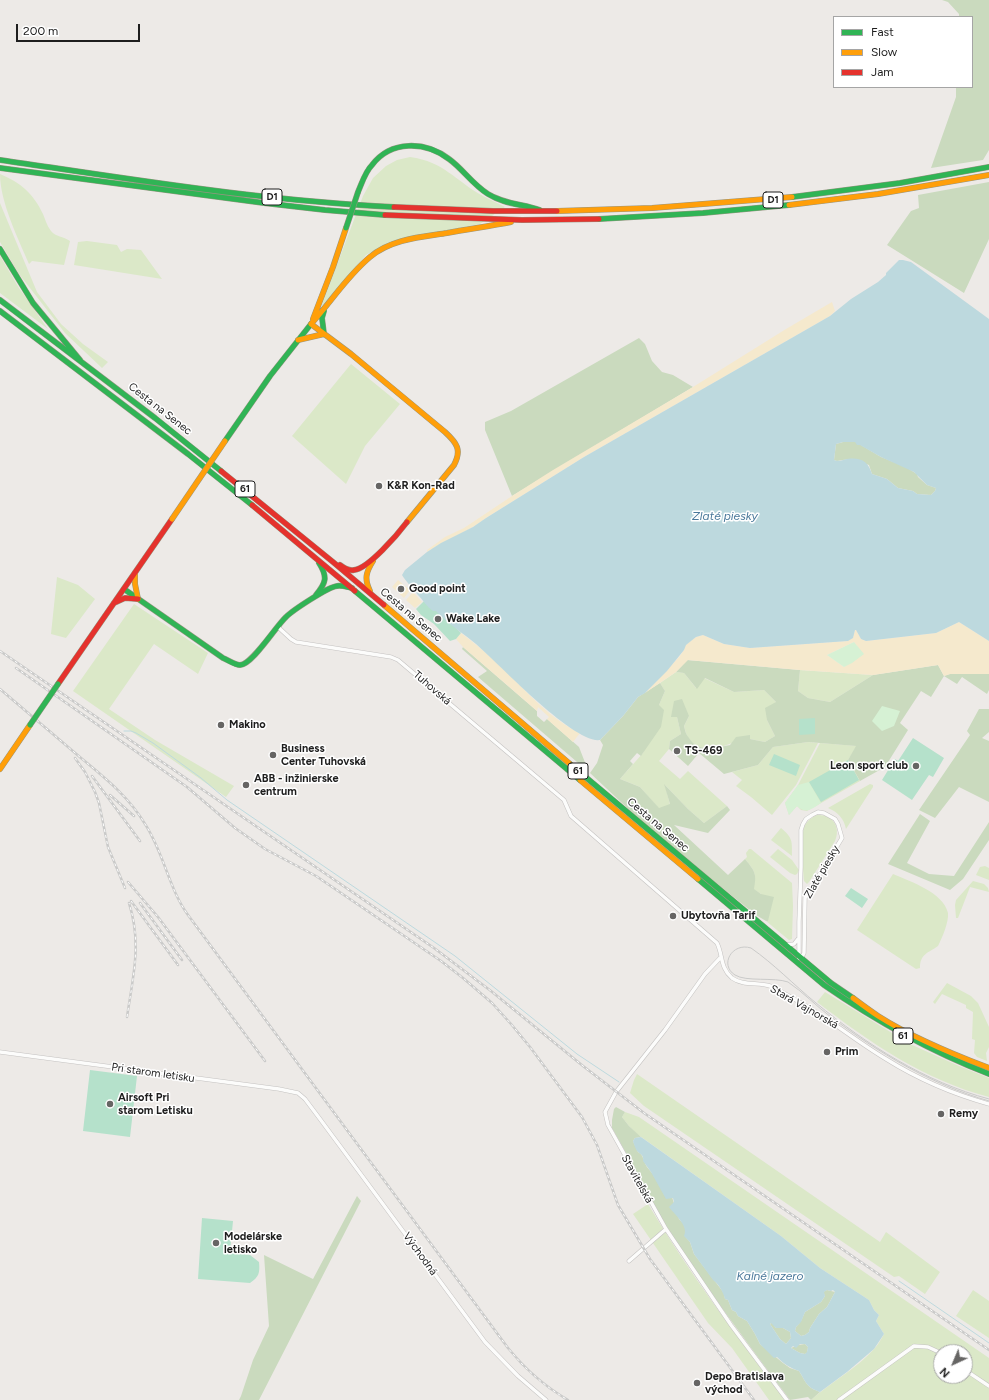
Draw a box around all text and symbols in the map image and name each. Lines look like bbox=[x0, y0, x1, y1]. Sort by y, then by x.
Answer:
scale bar bbox=[18, 16, 142, 42]
legend bbox=[833, 16, 973, 88]
text: 200 m bbox=[23, 24, 58, 38]
text: Fast bbox=[871, 25, 894, 39]
text: Slow bbox=[871, 45, 897, 59]
text: Jam bbox=[871, 65, 894, 79]
road number: D1 bbox=[262, 189, 282, 205]
road number: D1 bbox=[763, 192, 783, 208]
street label: Cesta na Senec bbox=[126, 380, 194, 438]
place label: K&R Kon-Rad bbox=[387, 479, 455, 493]
road number: 61 bbox=[235, 481, 255, 497]
marker: K&R Kon-Rad bbox=[374, 481, 384, 491]
water label: Zlaté piesky bbox=[692, 509, 758, 523]
place label: Good point bbox=[409, 582, 466, 596]
marker: Good point bbox=[396, 584, 406, 594]
street label: Cesta na Senec bbox=[377, 585, 445, 645]
place label: Wake Lake bbox=[446, 612, 500, 626]
marker: Wake Lake bbox=[433, 614, 443, 624]
street label: Tuhovská bbox=[410, 668, 454, 708]
place label: Makino bbox=[229, 718, 266, 732]
marker: Makino bbox=[216, 720, 226, 730]
place label: Business Center Tuhovská bbox=[281, 742, 366, 768]
place label: TS-469 bbox=[685, 744, 722, 758]
marker: TS-469 bbox=[672, 746, 682, 756]
marker: Business Center Tuhovská bbox=[268, 750, 278, 760]
place label: Leon sport club bbox=[830, 759, 908, 773]
marker: Leon sport club bbox=[911, 761, 921, 771]
road number: 61 bbox=[568, 763, 588, 779]
place label: ABB - inžinierske centrum bbox=[254, 772, 339, 798]
marker: ABB - inžinierske centrum bbox=[241, 780, 251, 790]
street label: Cesta na Senec bbox=[624, 795, 692, 855]
street label: Zlaté piesky bbox=[801, 843, 843, 901]
place label: Ubytovňa Tarif bbox=[681, 909, 756, 923]
marker: Ubytovňa Tarif bbox=[668, 911, 678, 921]
street label: Stará Vajnorská bbox=[768, 982, 840, 1032]
road number: 61 bbox=[893, 1028, 913, 1044]
place label: Prim bbox=[835, 1045, 858, 1059]
marker: Prim bbox=[822, 1047, 832, 1057]
street label: Pri starom letisku bbox=[110, 1061, 196, 1085]
place label: Airsoft Pri starom Letisku bbox=[118, 1091, 193, 1117]
marker: Airsoft Pri starom Letisku bbox=[105, 1099, 115, 1109]
place label: Remy bbox=[949, 1107, 978, 1121]
marker: Remy bbox=[936, 1109, 946, 1119]
street label: Staviteľská bbox=[618, 1153, 656, 1205]
place label: Modelárske letisko bbox=[224, 1230, 282, 1256]
street label: Východná bbox=[400, 1230, 440, 1278]
marker: Modelárske letisko bbox=[211, 1238, 221, 1248]
water label: Kalné jazero bbox=[737, 1269, 803, 1283]
north arrow bbox=[933, 1344, 973, 1384]
text: N bbox=[937, 1365, 953, 1380]
place label: Depo Bratislava východ bbox=[705, 1370, 784, 1396]
marker: Depo Bratislava východ bbox=[692, 1378, 702, 1388]

